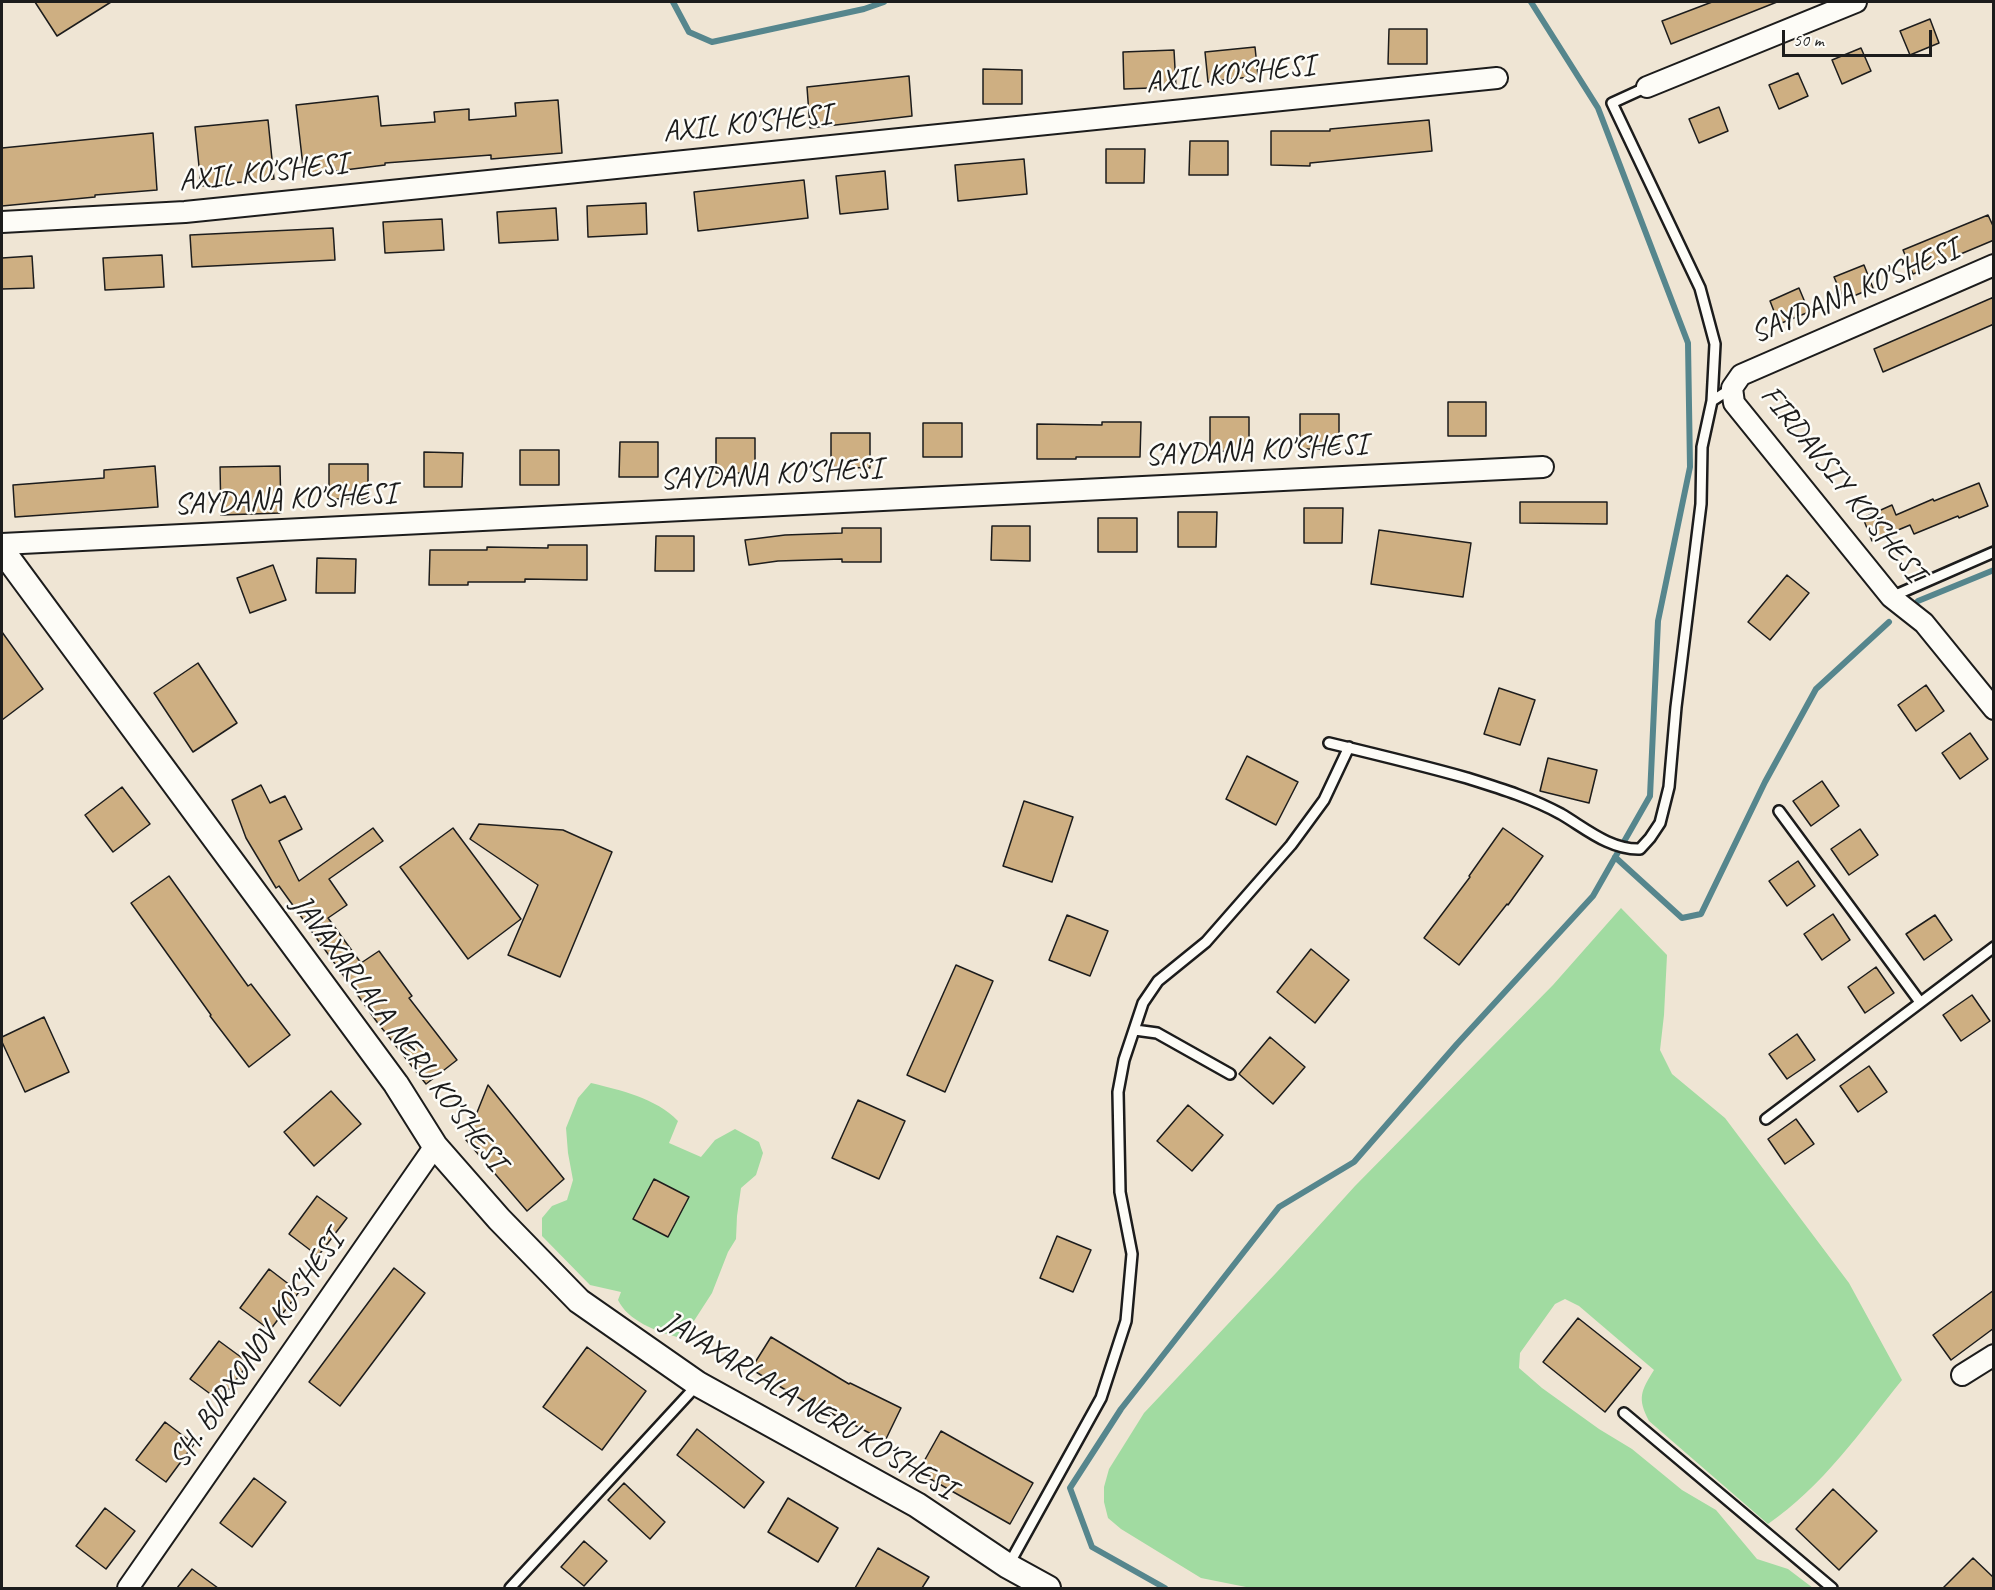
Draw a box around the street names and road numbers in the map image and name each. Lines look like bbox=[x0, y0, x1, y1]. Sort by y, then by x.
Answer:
street label: AXIL KO'SHESI bbox=[1144, 48, 1316, 102]
street label: AXIL KO'SHESI bbox=[661, 97, 833, 151]
street label: AXIL KO'SHESI bbox=[177, 146, 349, 200]
street label: SAYDANA KO'SHESI bbox=[1746, 232, 1964, 352]
street label: FIRDAVSIY KO'SHESI bbox=[1752, 379, 1932, 589]
street label: SAYDANA KO'SHESI bbox=[1144, 427, 1368, 475]
street label: SAYDANA KO'SHESI bbox=[659, 451, 883, 499]
street label: SAYDANA KO'SHESI bbox=[173, 476, 397, 524]
street label: JAVAXARLALA NERU KO'SHESI bbox=[283, 888, 513, 1178]
street label: SH. BURXONOV KO'SHESI bbox=[162, 1225, 352, 1475]
street label: JAVAXARLALA NERU KO'SHESI bbox=[655, 1304, 961, 1508]

